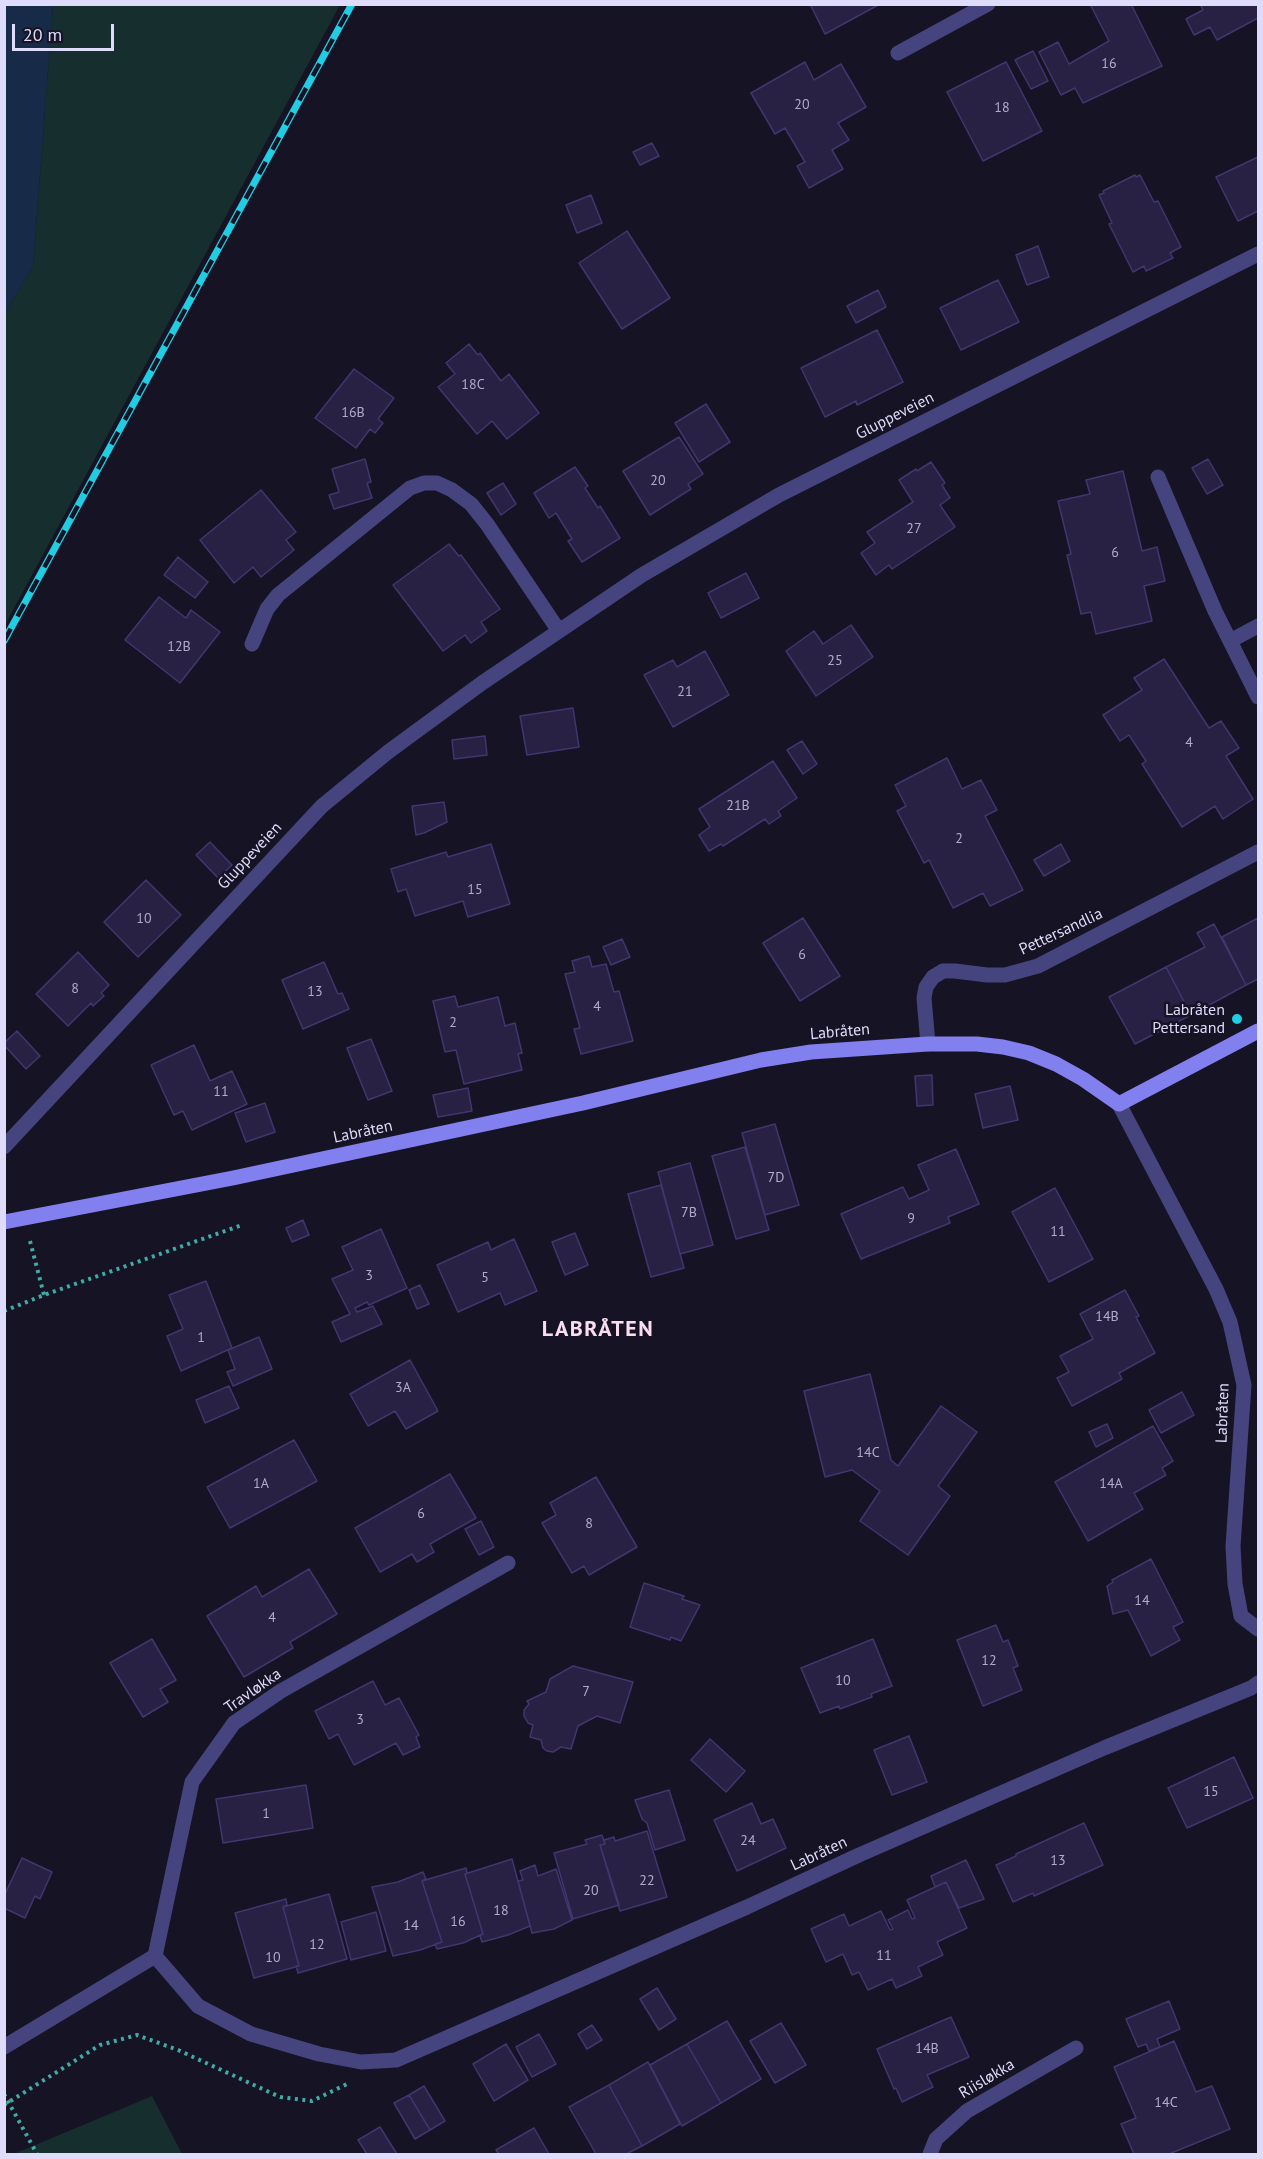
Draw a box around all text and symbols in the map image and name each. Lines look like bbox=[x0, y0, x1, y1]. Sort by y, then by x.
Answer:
scale bar bbox=[15, 12, 117, 50]
text: 20 m bbox=[23, 23, 62, 46]
house number: 16 bbox=[1101, 56, 1117, 72]
house number: 20 bbox=[794, 97, 810, 113]
house number: 18 bbox=[994, 100, 1010, 116]
house number: 18C bbox=[461, 377, 485, 393]
street label: Gluppeveien bbox=[853, 388, 937, 444]
house number: 16B bbox=[341, 405, 365, 421]
house number: 20 bbox=[650, 473, 666, 489]
house number: 27 bbox=[906, 521, 922, 537]
house number: 6 bbox=[1111, 545, 1119, 561]
house number: 12B bbox=[167, 639, 191, 655]
house number: 25 bbox=[827, 653, 843, 669]
house number: 21 bbox=[677, 684, 693, 700]
house number: 4 bbox=[1185, 735, 1193, 751]
house number: 21B bbox=[726, 798, 750, 814]
street label: Gluppeveien bbox=[214, 818, 286, 894]
house number: 2 bbox=[955, 831, 963, 847]
house number: 15 bbox=[467, 882, 483, 898]
street label: Pettersandlia bbox=[1016, 904, 1106, 960]
house number: 10 bbox=[136, 911, 152, 927]
house number: 6 bbox=[798, 947, 806, 963]
house number: 8 bbox=[71, 981, 79, 997]
house number: 13 bbox=[307, 984, 323, 1000]
house number: 4 bbox=[593, 999, 601, 1015]
place label: Labråten Pettersand bbox=[1152, 1000, 1225, 1038]
marker: Labråten Pettersand bbox=[1230, 1012, 1244, 1026]
house number: 2 bbox=[449, 1015, 457, 1031]
street label: Labråten bbox=[809, 1020, 871, 1044]
house number: 11 bbox=[213, 1084, 229, 1100]
street label: Labråten bbox=[332, 1116, 394, 1148]
house number: 7D bbox=[768, 1170, 784, 1186]
house number: 7B bbox=[681, 1205, 697, 1221]
house number: 9 bbox=[907, 1211, 915, 1227]
house number: 11 bbox=[1050, 1224, 1066, 1240]
house number: 3 bbox=[365, 1268, 373, 1284]
house number: 5 bbox=[481, 1270, 489, 1286]
house number: 14B bbox=[1095, 1309, 1119, 1325]
district label: LABRÅTEN bbox=[542, 1317, 654, 1343]
house number: 1 bbox=[197, 1330, 205, 1346]
house number: 3A bbox=[395, 1380, 411, 1396]
street label: Labråten bbox=[1212, 1383, 1234, 1443]
house number: 14C bbox=[856, 1445, 880, 1461]
house number: 1A bbox=[253, 1476, 269, 1492]
house number: 14A bbox=[1099, 1476, 1123, 1492]
house number: 6 bbox=[417, 1506, 425, 1522]
house number: 8 bbox=[585, 1516, 593, 1532]
house number: 14 bbox=[1134, 1593, 1150, 1609]
house number: 4 bbox=[268, 1610, 276, 1626]
house number: 12 bbox=[981, 1653, 997, 1669]
street label: Travløkka bbox=[221, 1665, 285, 1717]
house number: 10 bbox=[835, 1673, 851, 1689]
house number: 7 bbox=[582, 1684, 590, 1700]
house number: 3 bbox=[356, 1712, 364, 1728]
house number: 15 bbox=[1203, 1784, 1219, 1800]
house number: 1 bbox=[262, 1806, 270, 1822]
house number: 24 bbox=[740, 1833, 756, 1849]
street label: Labråten bbox=[788, 1833, 850, 1875]
house number: 13 bbox=[1050, 1853, 1066, 1869]
house number: 22 bbox=[639, 1873, 655, 1889]
house number: 20 bbox=[583, 1883, 599, 1899]
house number: 18 bbox=[493, 1903, 509, 1919]
house number: 16 bbox=[450, 1914, 466, 1930]
house number: 14 bbox=[403, 1918, 419, 1934]
house number: 12 bbox=[309, 1937, 325, 1953]
house number: 11 bbox=[876, 1948, 892, 1964]
house number: 10 bbox=[265, 1950, 281, 1966]
house number: 14B bbox=[915, 2041, 939, 2057]
street label: Riisløkka bbox=[956, 2055, 1018, 2103]
house number: 14C bbox=[1154, 2095, 1178, 2111]

